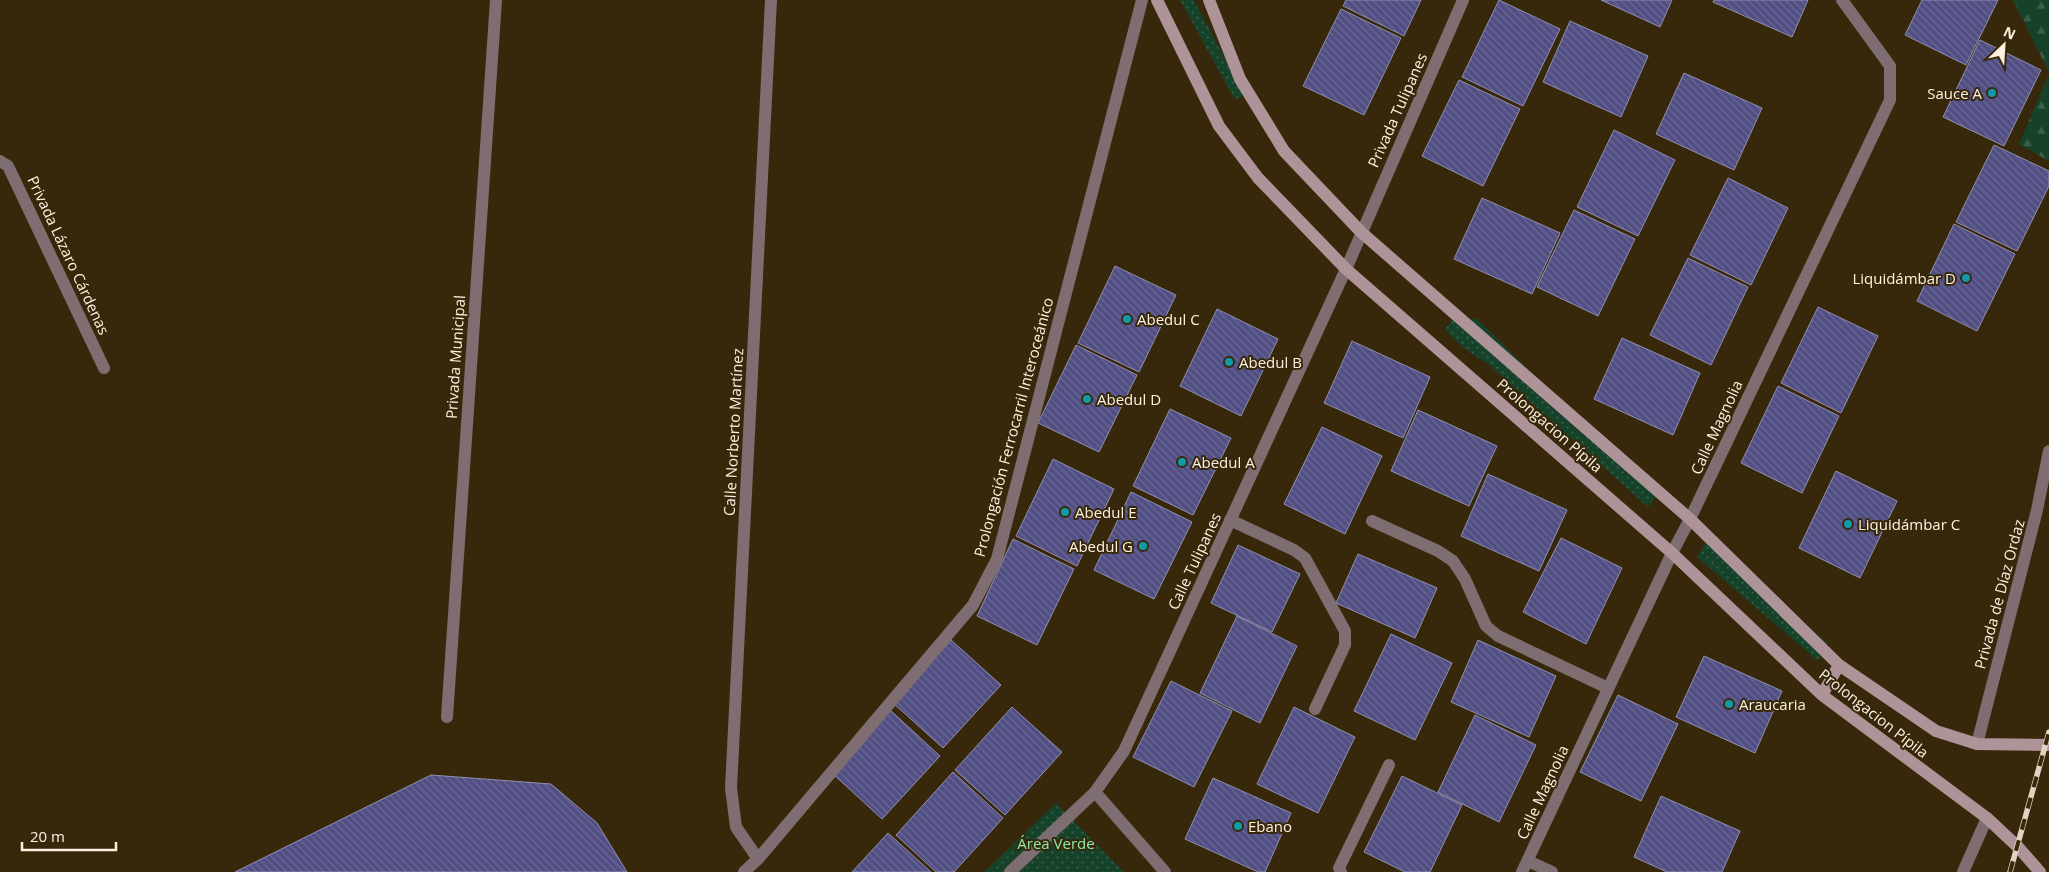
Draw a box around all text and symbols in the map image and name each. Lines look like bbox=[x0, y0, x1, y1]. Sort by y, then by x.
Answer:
north arrow bbox=[1979, 20, 2029, 70]
text: N bbox=[2001, 22, 2019, 44]
street label: Privada Tulipanes bbox=[1363, 50, 1431, 170]
place label: Sauce A bbox=[1927, 83, 1983, 103]
marker: Sauce A bbox=[1986, 87, 1998, 99]
street label: Privada Lázaro Cárdenas bbox=[23, 172, 115, 338]
place label: Liquidámbar D bbox=[1852, 268, 1956, 288]
marker: Liquidámbar D bbox=[1960, 272, 1972, 284]
street label: Privada Municipal bbox=[441, 294, 469, 420]
street label: Prolongación Ferrocarril Interoceánico bbox=[969, 295, 1057, 559]
place label: Abedul C bbox=[1137, 309, 1200, 329]
marker: Abedul C bbox=[1121, 313, 1133, 325]
street label: Calle Norberto Martínez bbox=[719, 348, 747, 516]
place label: Abedul B bbox=[1239, 352, 1302, 372]
marker: Abedul B bbox=[1223, 356, 1235, 368]
street label: Prolongacion Pípila bbox=[1493, 374, 1607, 476]
street label: Calle Magnolia bbox=[1685, 377, 1747, 477]
place label: Abedul D bbox=[1097, 389, 1161, 409]
marker: Abedul D bbox=[1081, 393, 1093, 405]
place label: Abedul A bbox=[1192, 452, 1255, 472]
marker: Abedul A bbox=[1176, 456, 1188, 468]
place label: Abedul E bbox=[1075, 502, 1136, 522]
marker: Abedul E bbox=[1059, 506, 1071, 518]
street label: Calle Tulipanes bbox=[1163, 509, 1225, 613]
place label: Liquidámbar C bbox=[1858, 514, 1960, 534]
street label: Privada de Díaz Ordaz bbox=[1969, 517, 2029, 671]
marker: Liquidámbar C bbox=[1842, 518, 1854, 530]
place label: Abedul G bbox=[1069, 536, 1133, 556]
marker: Abedul G bbox=[1137, 540, 1149, 552]
street label: Prolongacion Pípila bbox=[1815, 664, 1933, 762]
place label: Araucaria bbox=[1739, 694, 1806, 714]
marker: Araucaria bbox=[1723, 698, 1735, 710]
street label: Calle Magnolia bbox=[1511, 742, 1573, 842]
place label: Ebano bbox=[1248, 816, 1292, 836]
scale bar bbox=[22, 820, 116, 852]
marker: Ebano bbox=[1232, 820, 1244, 832]
text: 20 m bbox=[30, 826, 65, 846]
park label: Área Verde bbox=[1017, 833, 1095, 853]

